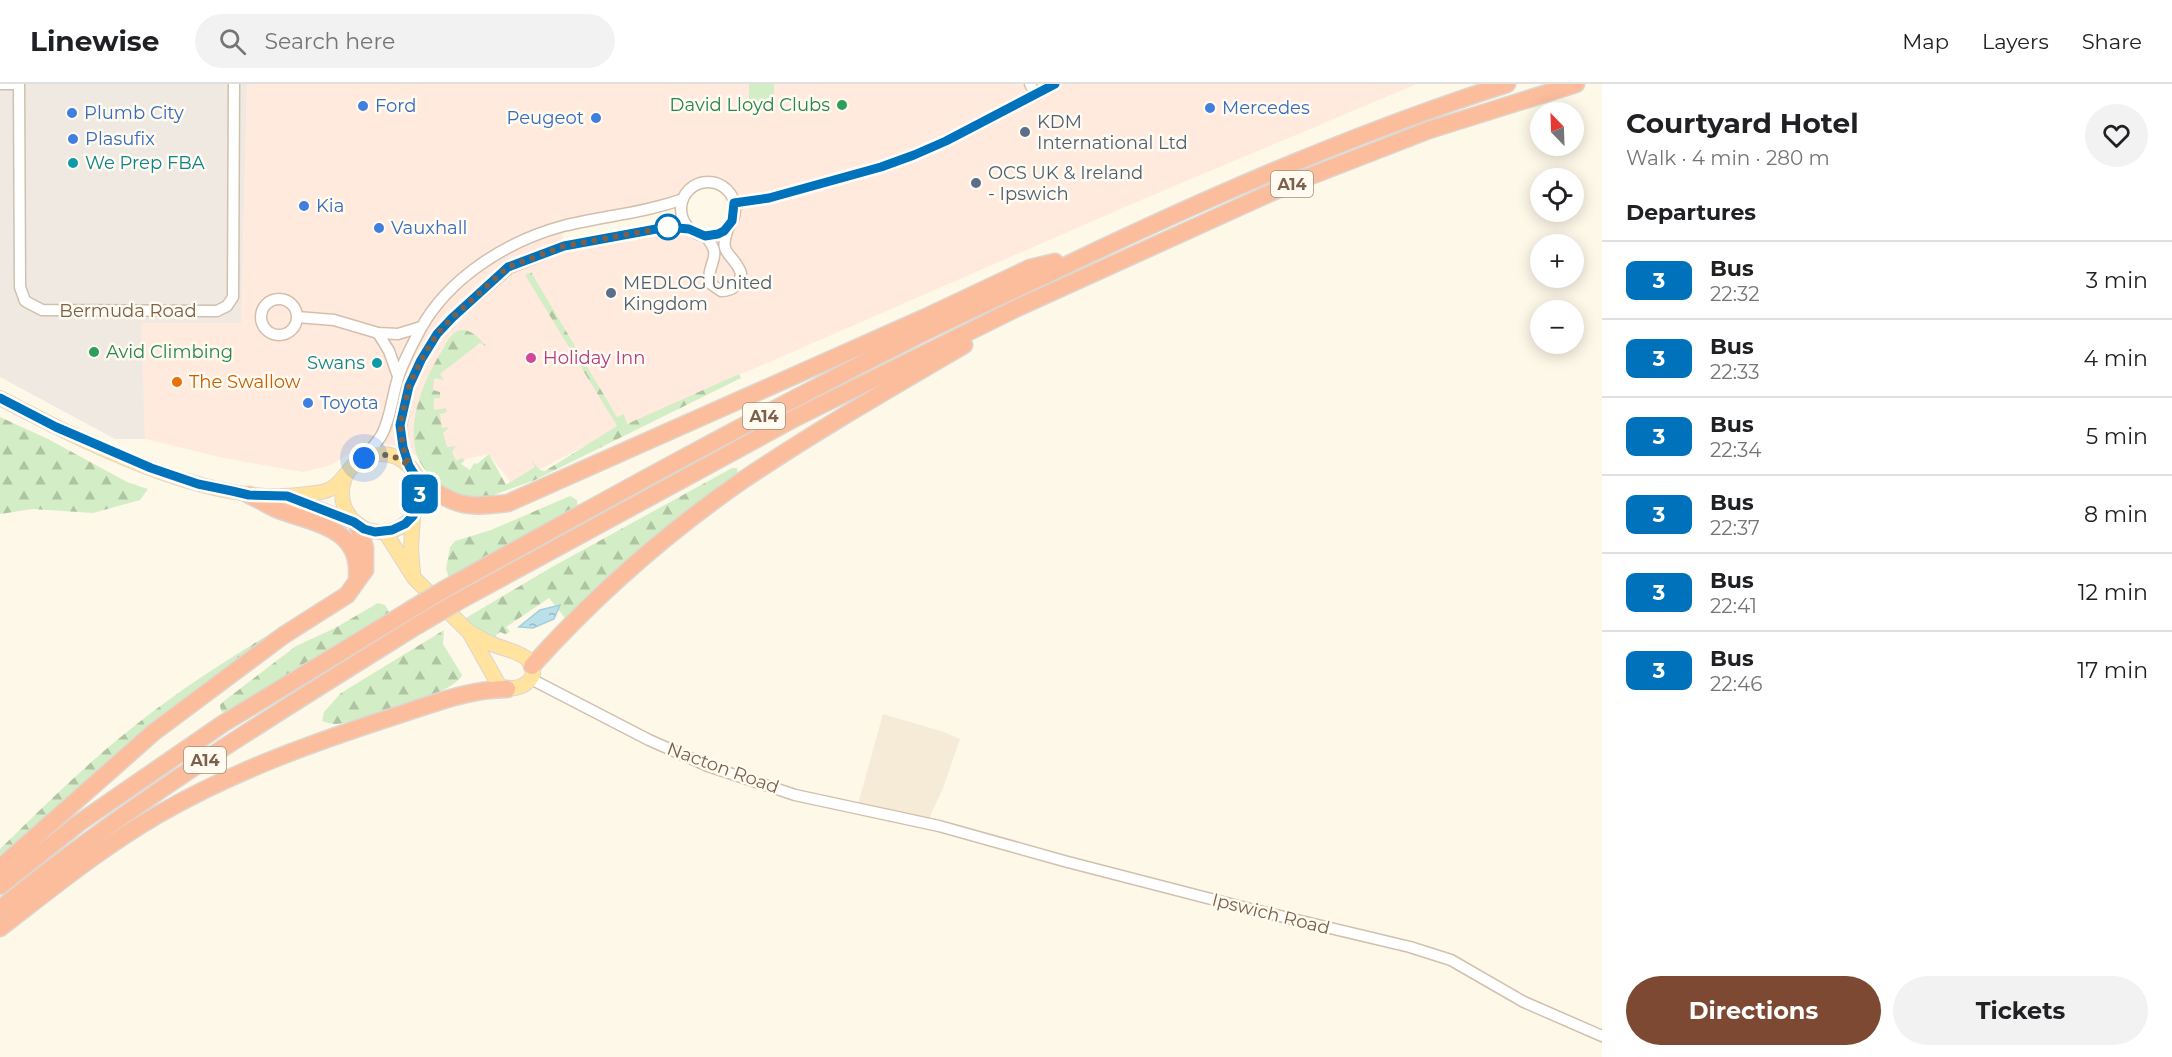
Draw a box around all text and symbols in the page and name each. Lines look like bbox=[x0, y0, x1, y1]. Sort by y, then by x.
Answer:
search box bbox=[195, 14, 615, 68]
text: Linewise bbox=[30, 24, 159, 58]
icon: search bbox=[216, 25, 249, 58]
text: Search here bbox=[264, 28, 395, 55]
text: Map bbox=[1902, 29, 1949, 54]
text: Layers bbox=[1982, 29, 2049, 54]
text: Share bbox=[2082, 29, 2142, 54]
place label: David Lloyd Clubs bbox=[670, 94, 830, 116]
place label: Ford bbox=[375, 95, 417, 117]
place label: Mercedes bbox=[1222, 97, 1310, 119]
marker: David Lloyd Clubs bbox=[835, 98, 849, 112]
marker: Ford bbox=[356, 99, 370, 113]
marker: Mercedes bbox=[1203, 101, 1217, 115]
place label: Plumb City bbox=[84, 102, 184, 124]
north arrow bbox=[1530, 102, 1584, 156]
map controls bbox=[1530, 102, 1584, 354]
button: heart bbox=[2085, 104, 2148, 167]
marker: Plumb City bbox=[65, 106, 79, 120]
text: Courtyard Hotel bbox=[1626, 106, 1859, 140]
place label: Peugeot bbox=[507, 107, 584, 129]
marker: Peugeot bbox=[589, 111, 603, 125]
place label: KDM International Ltd bbox=[1037, 111, 1188, 154]
marker: KDM International Ltd bbox=[1018, 125, 1032, 139]
place label: Plasufix bbox=[85, 128, 155, 150]
marker: Plasufix bbox=[66, 132, 80, 146]
text: Walk · 4 min · 280 m bbox=[1626, 146, 1830, 170]
place label: We Prep FBA bbox=[85, 152, 205, 174]
marker: We Prep FBA bbox=[66, 156, 80, 170]
place label: OCS UK & Ireland - Ipswich bbox=[988, 162, 1143, 205]
button: locate bbox=[1530, 168, 1584, 222]
road number: A14 bbox=[1271, 171, 1313, 197]
marker: OCS UK & Ireland - Ipswich bbox=[969, 176, 983, 190]
place label: Kia bbox=[316, 195, 344, 217]
marker: Kia bbox=[297, 199, 311, 213]
text: Departures bbox=[1626, 199, 1756, 226]
unlabelled marker bbox=[655, 214, 681, 240]
place label: Vauxhall bbox=[391, 217, 467, 239]
marker: Vauxhall bbox=[372, 221, 386, 235]
button: + bbox=[1530, 234, 1584, 288]
text: Bus bbox=[1710, 255, 1754, 282]
text: 3 min bbox=[2086, 267, 2148, 294]
text: 3 bbox=[1653, 268, 1665, 293]
place label: MEDLOG United Kingdom bbox=[623, 272, 772, 315]
text: 22:32 bbox=[1710, 282, 1760, 306]
marker: MEDLOG United Kingdom bbox=[604, 286, 618, 300]
street label: Bermuda Road bbox=[59, 300, 197, 322]
button: − bbox=[1530, 300, 1584, 354]
text: Bus bbox=[1710, 333, 1754, 360]
place label: Avid Climbing bbox=[106, 341, 233, 363]
marker: Avid Climbing bbox=[87, 345, 101, 359]
text: 4 min bbox=[2084, 345, 2148, 372]
text: 3 bbox=[1653, 346, 1665, 371]
place label: Holiday Inn bbox=[543, 347, 645, 369]
marker: Holiday Inn bbox=[524, 351, 538, 365]
place label: Swans bbox=[307, 352, 365, 374]
marker: Swans bbox=[370, 356, 384, 370]
text: 22:33 bbox=[1710, 360, 1759, 384]
place label: The Swallow bbox=[189, 371, 301, 393]
marker: The Swallow bbox=[170, 375, 184, 389]
place label: Toyota bbox=[320, 392, 379, 414]
marker: Toyota bbox=[301, 396, 315, 410]
road number: A14 bbox=[743, 403, 785, 429]
text: Bus bbox=[1710, 411, 1754, 438]
text: 5 min bbox=[2086, 423, 2148, 450]
text: 3 bbox=[1653, 424, 1665, 449]
text: 22:34 bbox=[1710, 438, 1761, 462]
your location bbox=[349, 443, 379, 473]
line badge: 3 bbox=[400, 474, 440, 514]
text: 3 bbox=[414, 482, 426, 507]
text: Bus bbox=[1710, 489, 1754, 516]
text: 8 min bbox=[2084, 501, 2148, 528]
text: 3 bbox=[1653, 502, 1665, 527]
text: 22:37 bbox=[1710, 516, 1760, 540]
text: Bus bbox=[1710, 567, 1754, 594]
text: 12 min bbox=[2078, 579, 2148, 606]
text: 3 bbox=[1653, 580, 1665, 605]
text: 22:41 bbox=[1710, 594, 1757, 618]
text: Bus bbox=[1710, 645, 1754, 672]
text: 17 min bbox=[2077, 657, 2148, 684]
text: 3 bbox=[1653, 658, 1665, 683]
text: 22:46 bbox=[1710, 672, 1762, 696]
street label: Nacton Road bbox=[664, 738, 782, 798]
road number: A14 bbox=[184, 747, 226, 773]
street label: Ipswich Road bbox=[1210, 889, 1332, 939]
button: Directions bbox=[1626, 976, 1881, 1045]
button: Tickets bbox=[1893, 976, 2148, 1045]

